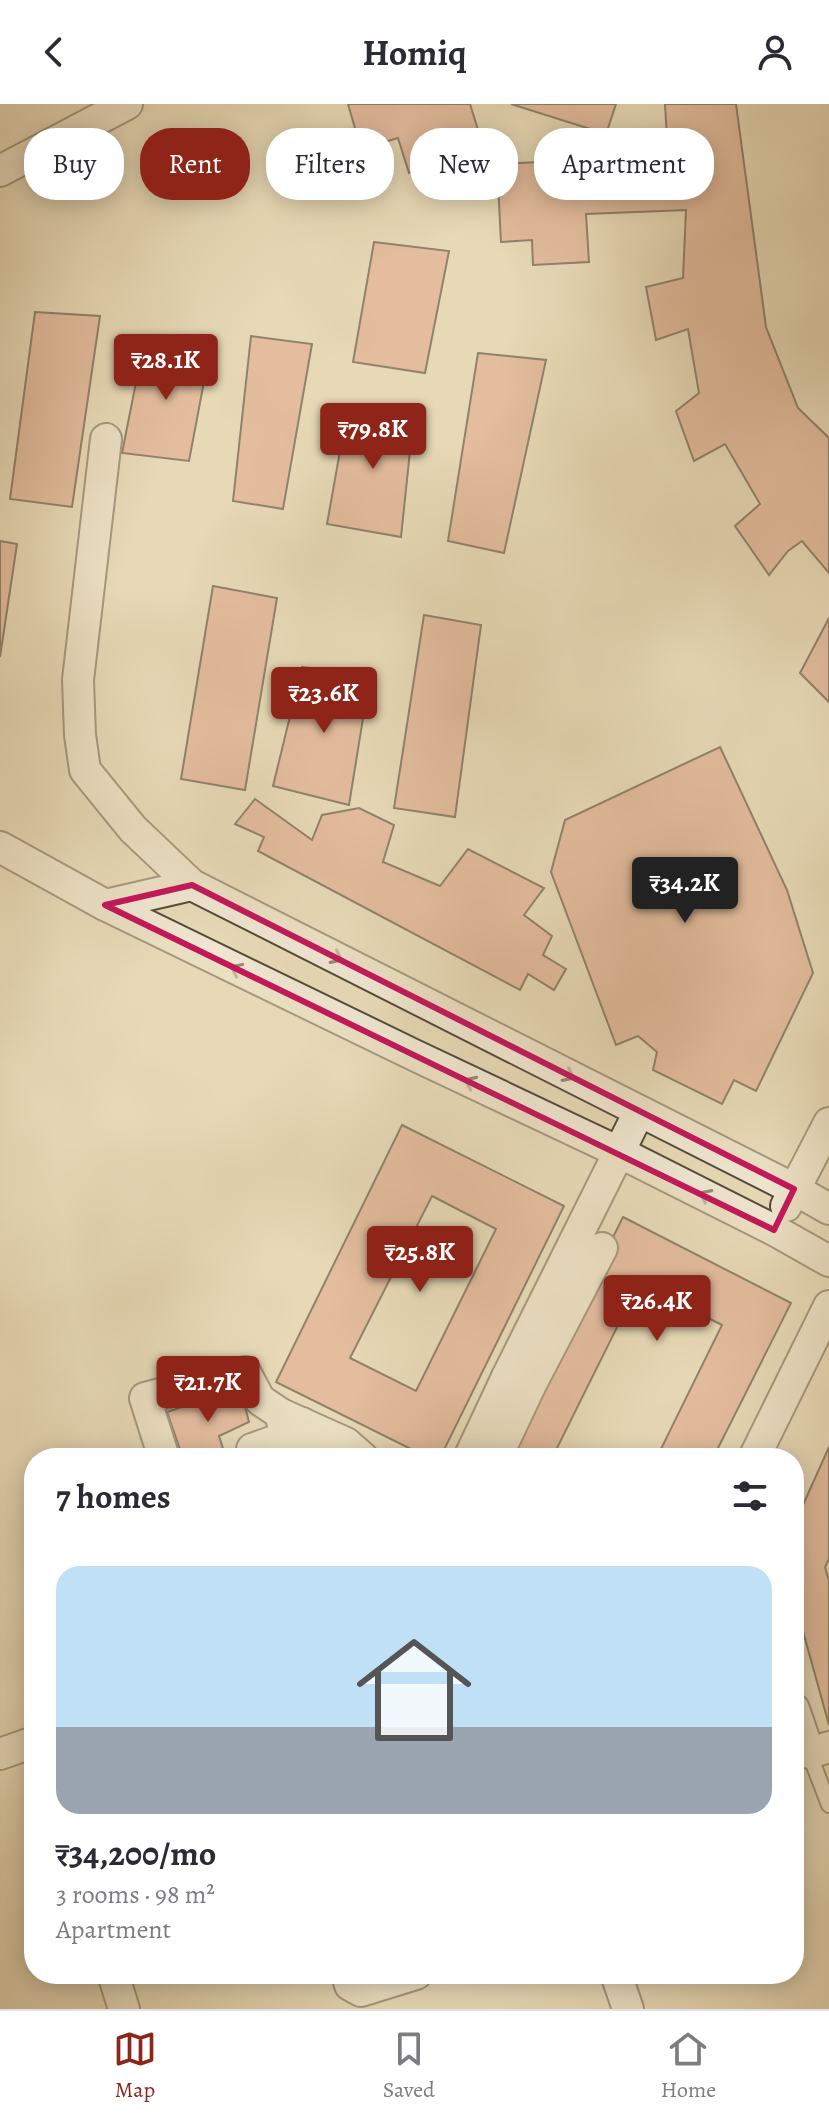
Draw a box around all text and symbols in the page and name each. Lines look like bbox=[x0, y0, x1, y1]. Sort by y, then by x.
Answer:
text: Homiq bbox=[362, 28, 467, 77]
icon: back bbox=[32, 30, 76, 74]
icon: person bbox=[753, 30, 797, 74]
chip: Buy bbox=[24, 128, 124, 200]
chip: Rent bbox=[140, 128, 250, 200]
chip: Filters bbox=[266, 128, 394, 200]
chip: New bbox=[410, 128, 518, 200]
chip: Apartment bbox=[534, 128, 714, 200]
pin: ₹28.1K bbox=[101, 334, 231, 402]
text: ₹28.1K bbox=[132, 342, 200, 377]
pin: ₹79.8K bbox=[308, 403, 438, 471]
text: ₹79.8K bbox=[338, 411, 408, 446]
pin: ₹23.6K bbox=[259, 667, 389, 735]
text: ₹23.6K bbox=[289, 675, 359, 710]
pin: ₹34.2K bbox=[620, 857, 750, 925]
text: ₹34.2K bbox=[650, 865, 720, 900]
one-way arrow bbox=[328, 948, 343, 964]
one-way arrow bbox=[230, 963, 245, 979]
one-way arrow bbox=[560, 1066, 575, 1081]
one-way arrow bbox=[464, 1076, 479, 1092]
one-way arrow bbox=[698, 1189, 713, 1204]
pin: ₹25.8K bbox=[355, 1226, 485, 1294]
text: ₹25.8K bbox=[385, 1234, 455, 1269]
pin: ₹26.4K bbox=[592, 1275, 722, 1343]
text: ₹26.4K bbox=[622, 1283, 692, 1318]
pin: ₹21.7K bbox=[143, 1356, 273, 1424]
text: ₹21.7K bbox=[175, 1364, 241, 1399]
text: 7 homes bbox=[56, 1473, 171, 1520]
icon: filters bbox=[728, 1474, 772, 1518]
icon: home bbox=[342, 1618, 486, 1762]
text: ₹34,200/mo bbox=[56, 1830, 216, 1877]
text: 3 rooms · 98 m² bbox=[56, 1877, 215, 1912]
text: Apartment bbox=[56, 1912, 171, 1947]
tab: Map bbox=[113, 2027, 157, 2105]
tab: Saved bbox=[383, 2027, 435, 2105]
tab: Home bbox=[661, 2027, 716, 2105]

